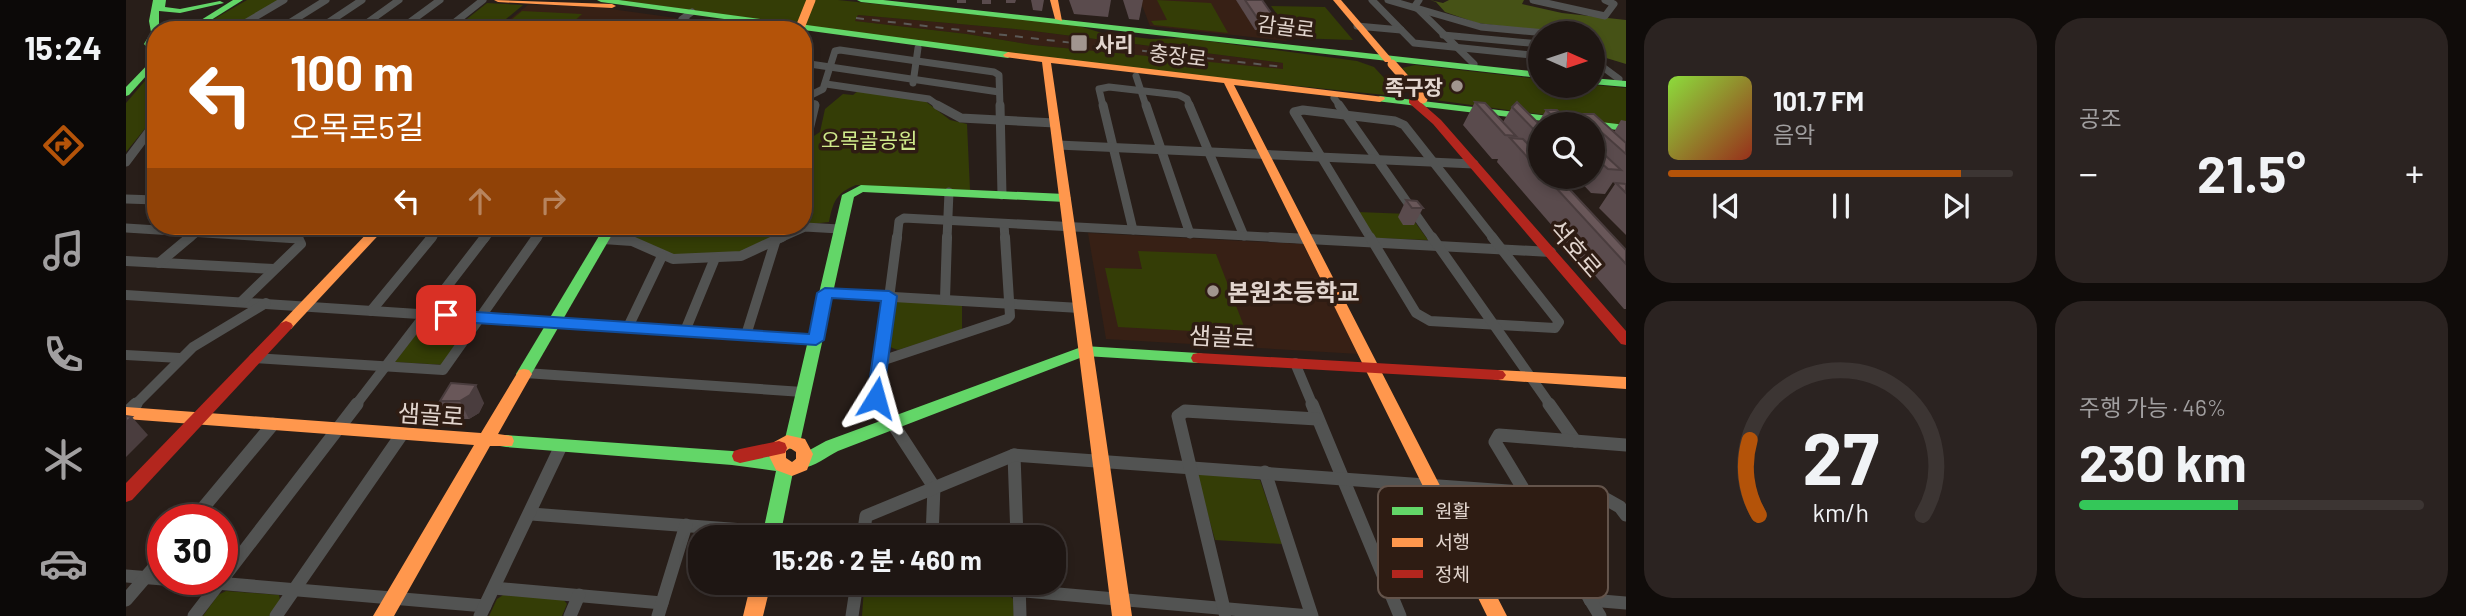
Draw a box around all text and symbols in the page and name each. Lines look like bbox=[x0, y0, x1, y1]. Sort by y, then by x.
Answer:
street label: 감골로 bbox=[1256, 10, 1316, 42]
north arrow bbox=[1528, 21, 1605, 98]
map controls bbox=[1528, 21, 1605, 189]
text: 15:24 bbox=[24, 28, 102, 66]
place label: 사리 bbox=[1095, 31, 1134, 56]
marker: 사리 bbox=[1069, 33, 1089, 53]
street label: 충장로 bbox=[1148, 39, 1208, 71]
text: 100 m bbox=[290, 42, 414, 101]
icon: left bbox=[175, 49, 266, 140]
place label: 족구장 bbox=[1385, 74, 1443, 99]
marker: 족구장 bbox=[1449, 78, 1465, 94]
text: 101.7 FM bbox=[1773, 85, 1864, 116]
text: 공조 bbox=[2079, 104, 2121, 132]
text: 오목로5길 bbox=[290, 107, 424, 145]
button: search bbox=[1528, 112, 1605, 189]
text: 음악 bbox=[1773, 120, 1815, 148]
icon: directions bbox=[39, 121, 88, 170]
park label: 오목골공원 bbox=[821, 127, 917, 152]
text: 21.5° bbox=[2197, 141, 2306, 203]
text: − bbox=[2079, 149, 2098, 195]
text: + bbox=[2405, 149, 2424, 195]
icon: left bbox=[388, 182, 426, 220]
icon: ahead bbox=[461, 182, 499, 220]
icon: right bbox=[534, 182, 572, 220]
icon: previous bbox=[1707, 187, 1745, 225]
icon: pause bbox=[1822, 187, 1860, 225]
icon: next bbox=[1937, 187, 1975, 225]
street label: 석호로 bbox=[1543, 213, 1609, 283]
icon: music bbox=[39, 226, 88, 275]
place label: 본원초등학교 bbox=[1227, 277, 1359, 306]
marker: 본원초등학교 bbox=[1205, 283, 1221, 299]
pin bbox=[416, 285, 476, 345]
icon: arrive bbox=[427, 296, 465, 334]
street label: 샘골로 bbox=[1188, 320, 1256, 352]
icon: phone bbox=[39, 330, 88, 379]
position arrow bbox=[839, 361, 913, 435]
text: 주행 가능 · 46% bbox=[2079, 393, 2226, 421]
street label: 샘골로 bbox=[397, 397, 465, 431]
text: 27 bbox=[1802, 413, 1879, 501]
text: 230 km bbox=[2079, 430, 2247, 492]
icon: climate bbox=[39, 435, 88, 484]
legend bbox=[1378, 486, 1608, 598]
text: km/h bbox=[1812, 497, 1869, 527]
text: 원활 bbox=[1435, 499, 1470, 522]
speed limit sign: 30 bbox=[147, 504, 238, 595]
text: 서행 bbox=[1435, 530, 1470, 553]
icon: car bbox=[39, 539, 88, 588]
text: 15:26 · 2 분 · 460 m bbox=[772, 544, 982, 575]
text: 정체 bbox=[1435, 562, 1470, 585]

